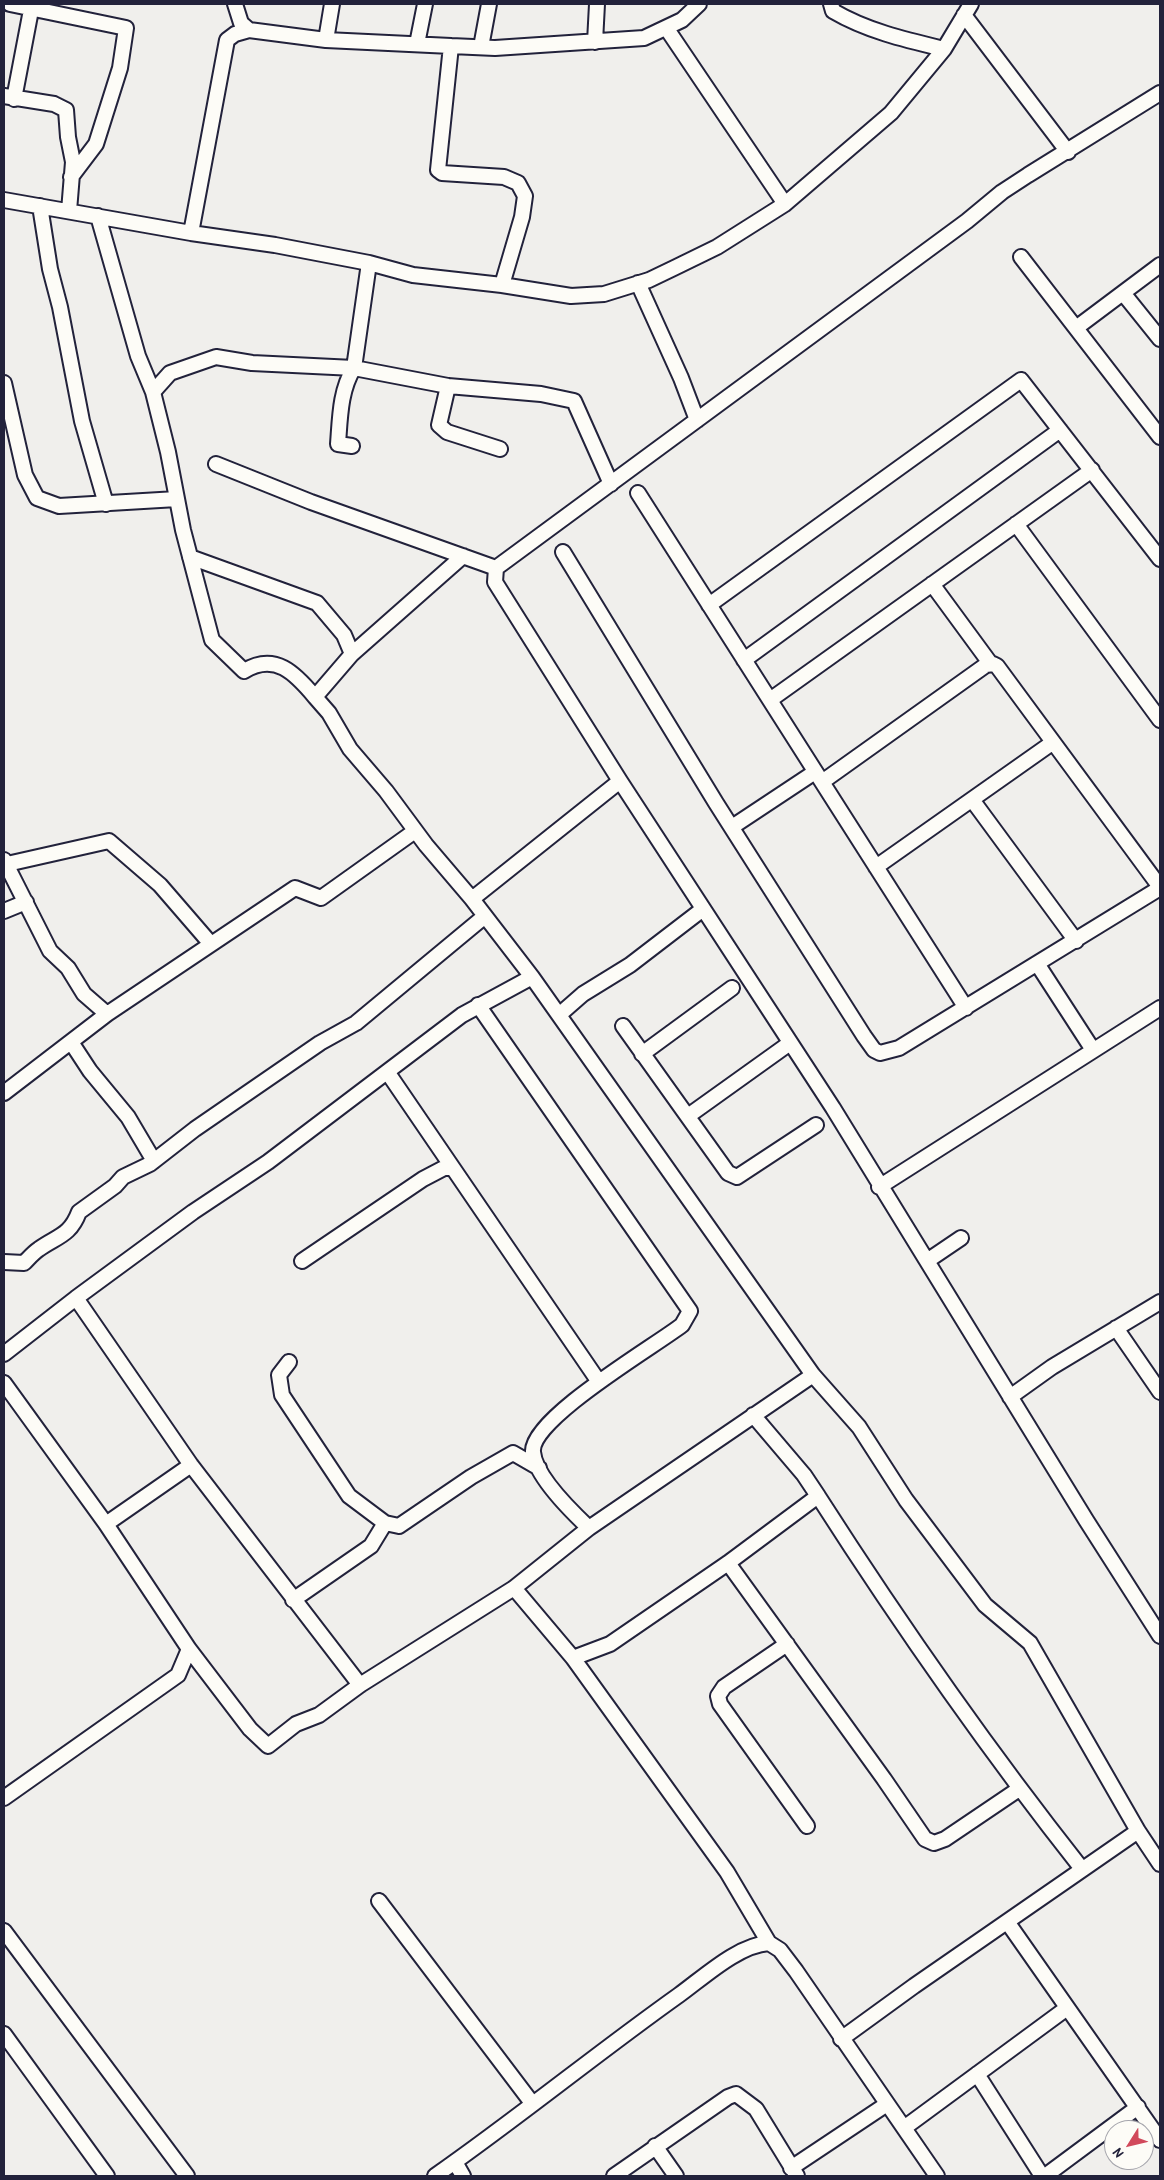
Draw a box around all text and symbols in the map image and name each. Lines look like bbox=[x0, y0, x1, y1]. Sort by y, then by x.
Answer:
north arrow bbox=[1104, 2120, 1154, 2170]
text: N bbox=[1107, 2145, 1127, 2162]

